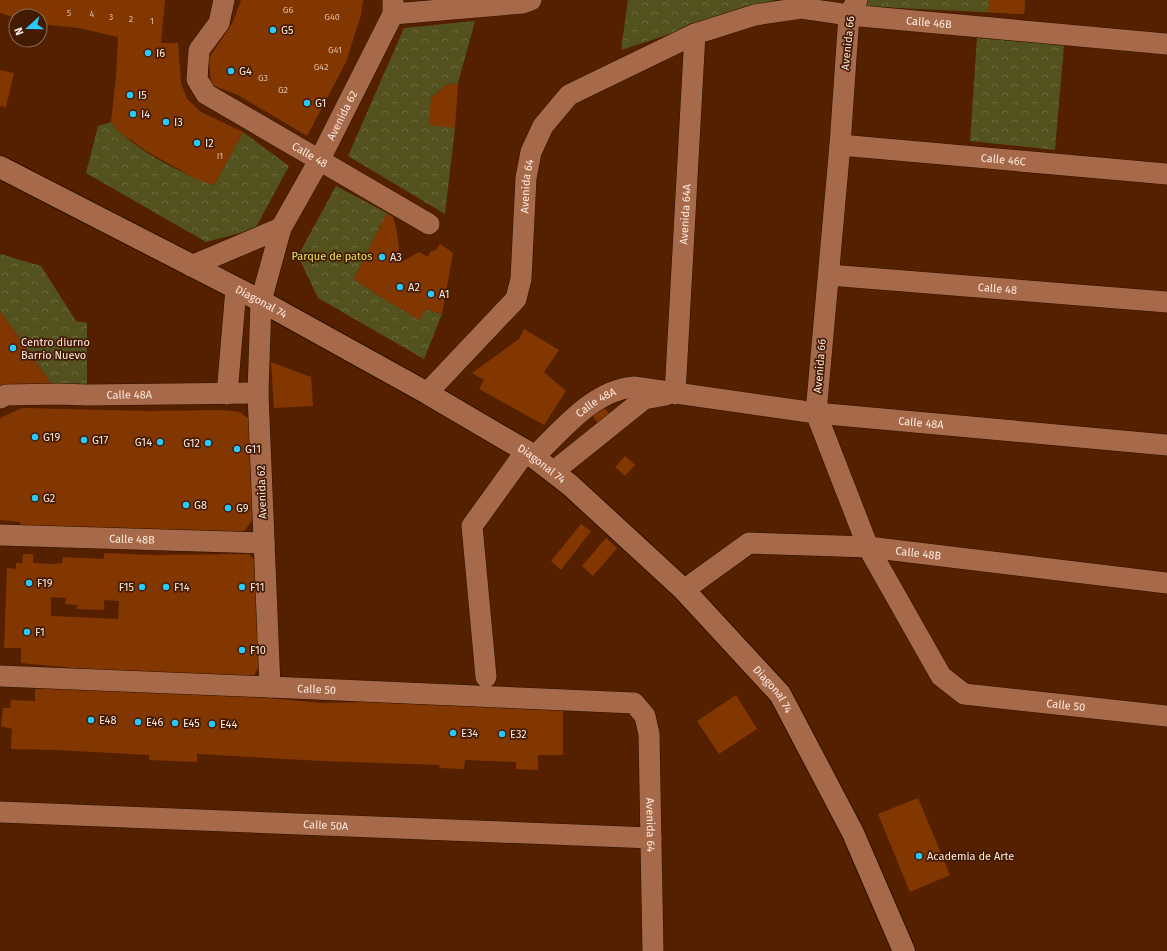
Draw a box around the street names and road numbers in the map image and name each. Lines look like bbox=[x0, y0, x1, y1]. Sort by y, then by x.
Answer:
street label: Calle 46B bbox=[906, 14, 953, 31]
street label: Avenida 66 bbox=[839, 15, 857, 71]
street label: Avenida 62 bbox=[324, 88, 360, 142]
street label: Calle 48 bbox=[290, 139, 330, 170]
street label: Calle 46C bbox=[980, 151, 1026, 168]
street label: Avenida 64 bbox=[518, 158, 536, 214]
street label: Avenida 64A bbox=[677, 183, 693, 245]
street label: Calle 48 bbox=[977, 280, 1018, 296]
street label: Diagonal 74 bbox=[233, 283, 290, 321]
street label: Avenida 66 bbox=[811, 338, 829, 394]
street label: Calle 48A bbox=[573, 385, 619, 420]
street label: Calle 48A bbox=[106, 388, 153, 401]
street label: Calle 48A bbox=[898, 414, 945, 431]
street label: Diagonal 74 bbox=[516, 441, 568, 486]
street label: Avenida 62 bbox=[255, 465, 269, 519]
street label: Calle 48B bbox=[109, 532, 155, 546]
street label: Calle 48B bbox=[895, 544, 942, 562]
street label: Diagonal 74 bbox=[750, 663, 795, 715]
street label: Calle 50 bbox=[297, 682, 336, 696]
street label: Calle 50 bbox=[1046, 696, 1086, 714]
street label: Avenida 64 bbox=[644, 798, 658, 852]
street label: Calle 50A bbox=[303, 818, 349, 832]

